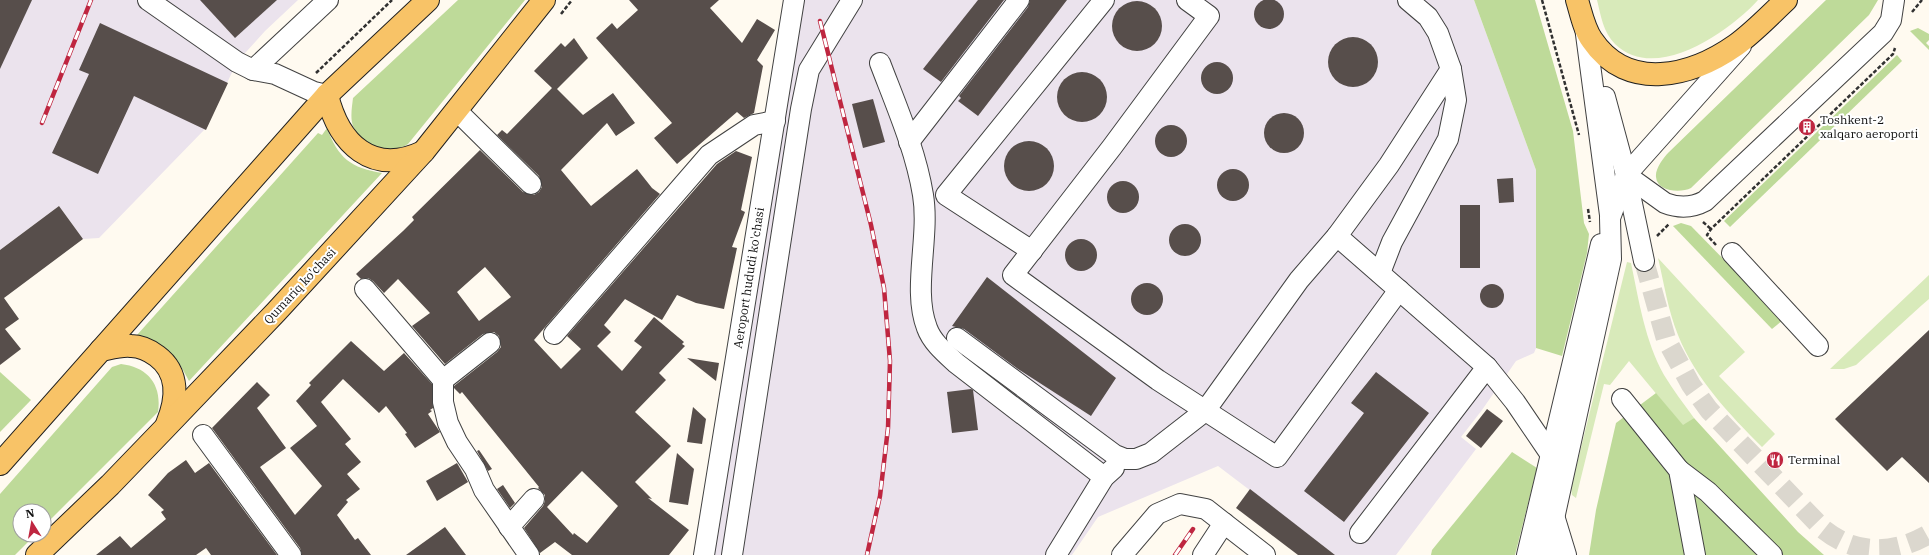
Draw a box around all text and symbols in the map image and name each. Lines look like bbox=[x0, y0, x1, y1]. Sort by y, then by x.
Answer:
place label: Toshkent-2 xalqaro aeroporti bbox=[1820, 112, 1918, 141]
building icon: Toshkent-2 xalqaro aeroporti bbox=[1797, 117, 1817, 137]
street label: Aeroport hududi ko'chasi bbox=[730, 206, 767, 350]
street label: Qumariq ko'chasi bbox=[260, 244, 339, 327]
restaurant icon: Terminal bbox=[1765, 450, 1785, 470]
place label: Terminal bbox=[1788, 452, 1840, 467]
north arrow bbox=[12, 503, 52, 543]
text: N bbox=[24, 505, 36, 521]

